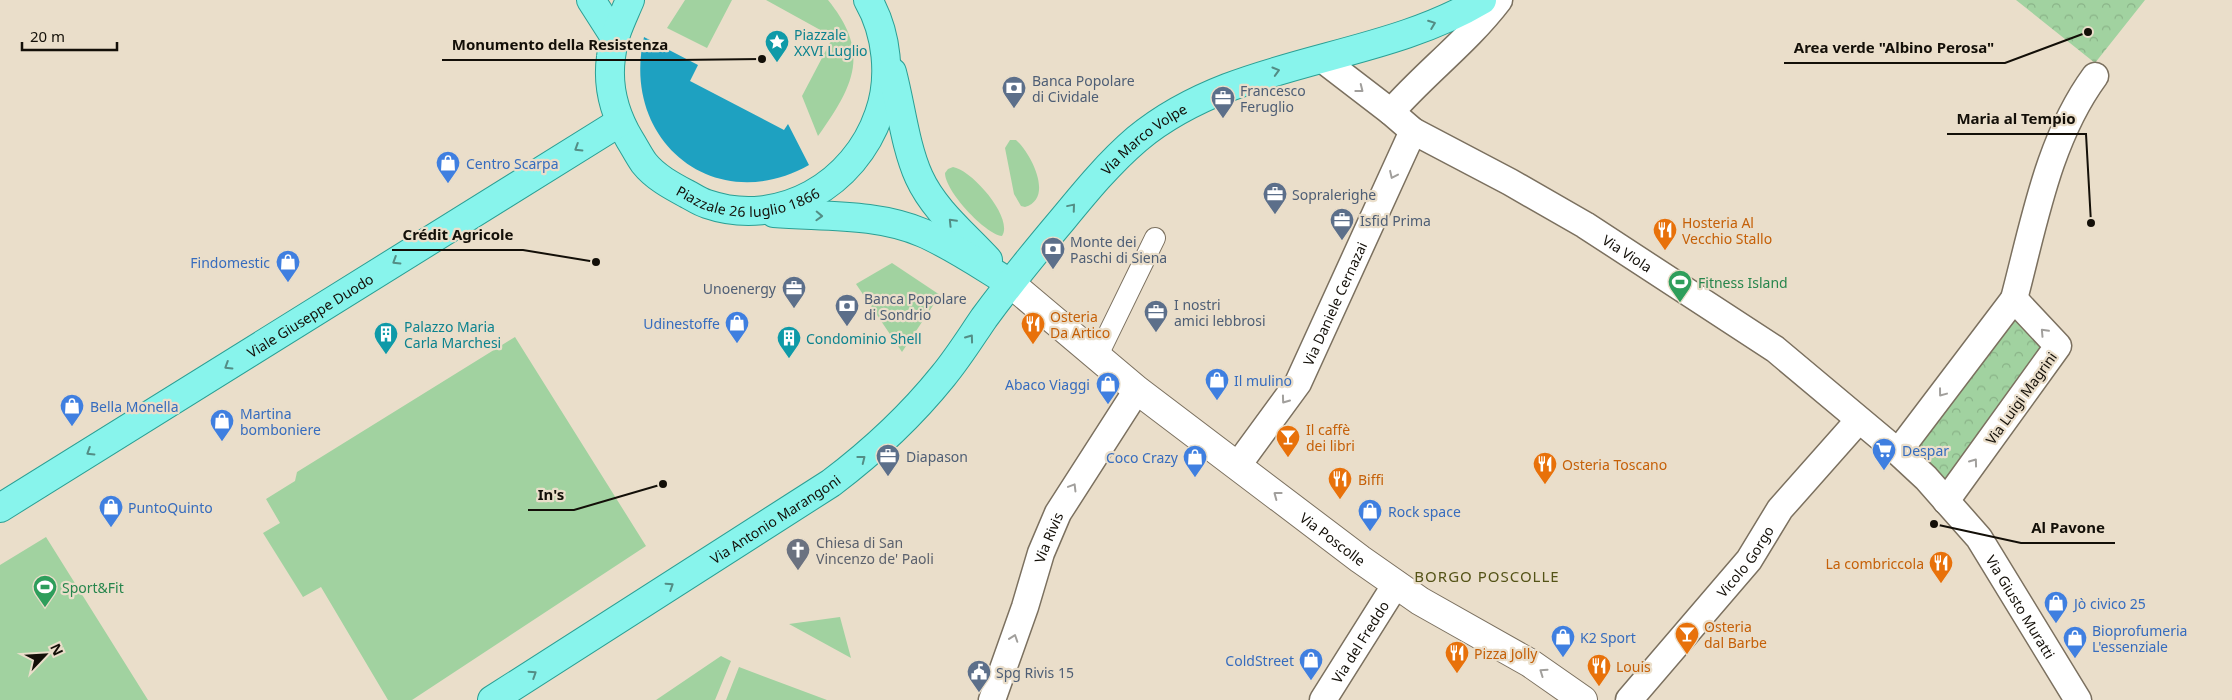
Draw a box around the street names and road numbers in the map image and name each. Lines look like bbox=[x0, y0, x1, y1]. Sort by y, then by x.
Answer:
street label: Via Marco Volpe bbox=[1096, 99, 1190, 178]
street label: Piazzale 26 luglio 1866 bbox=[674, 179, 822, 195]
street label: Via Viola bbox=[1599, 230, 1656, 276]
street label: Via Daniele Cernazai bbox=[1298, 239, 1371, 368]
street label: Viale Giuseppe Duodo bbox=[243, 269, 377, 362]
street label: Via Luigi Magrini bbox=[1981, 348, 2061, 448]
street label: Via Antonio Marangoni bbox=[706, 470, 844, 568]
street label: Via Poscolle bbox=[1296, 508, 1370, 570]
street label: Via Rivis bbox=[1029, 509, 1067, 565]
street label: Vicolo Gorgo bbox=[1712, 522, 1777, 601]
street label: Via Giusto Muratti bbox=[1982, 551, 2060, 662]
street label: Via del Freddo bbox=[1327, 597, 1393, 686]

